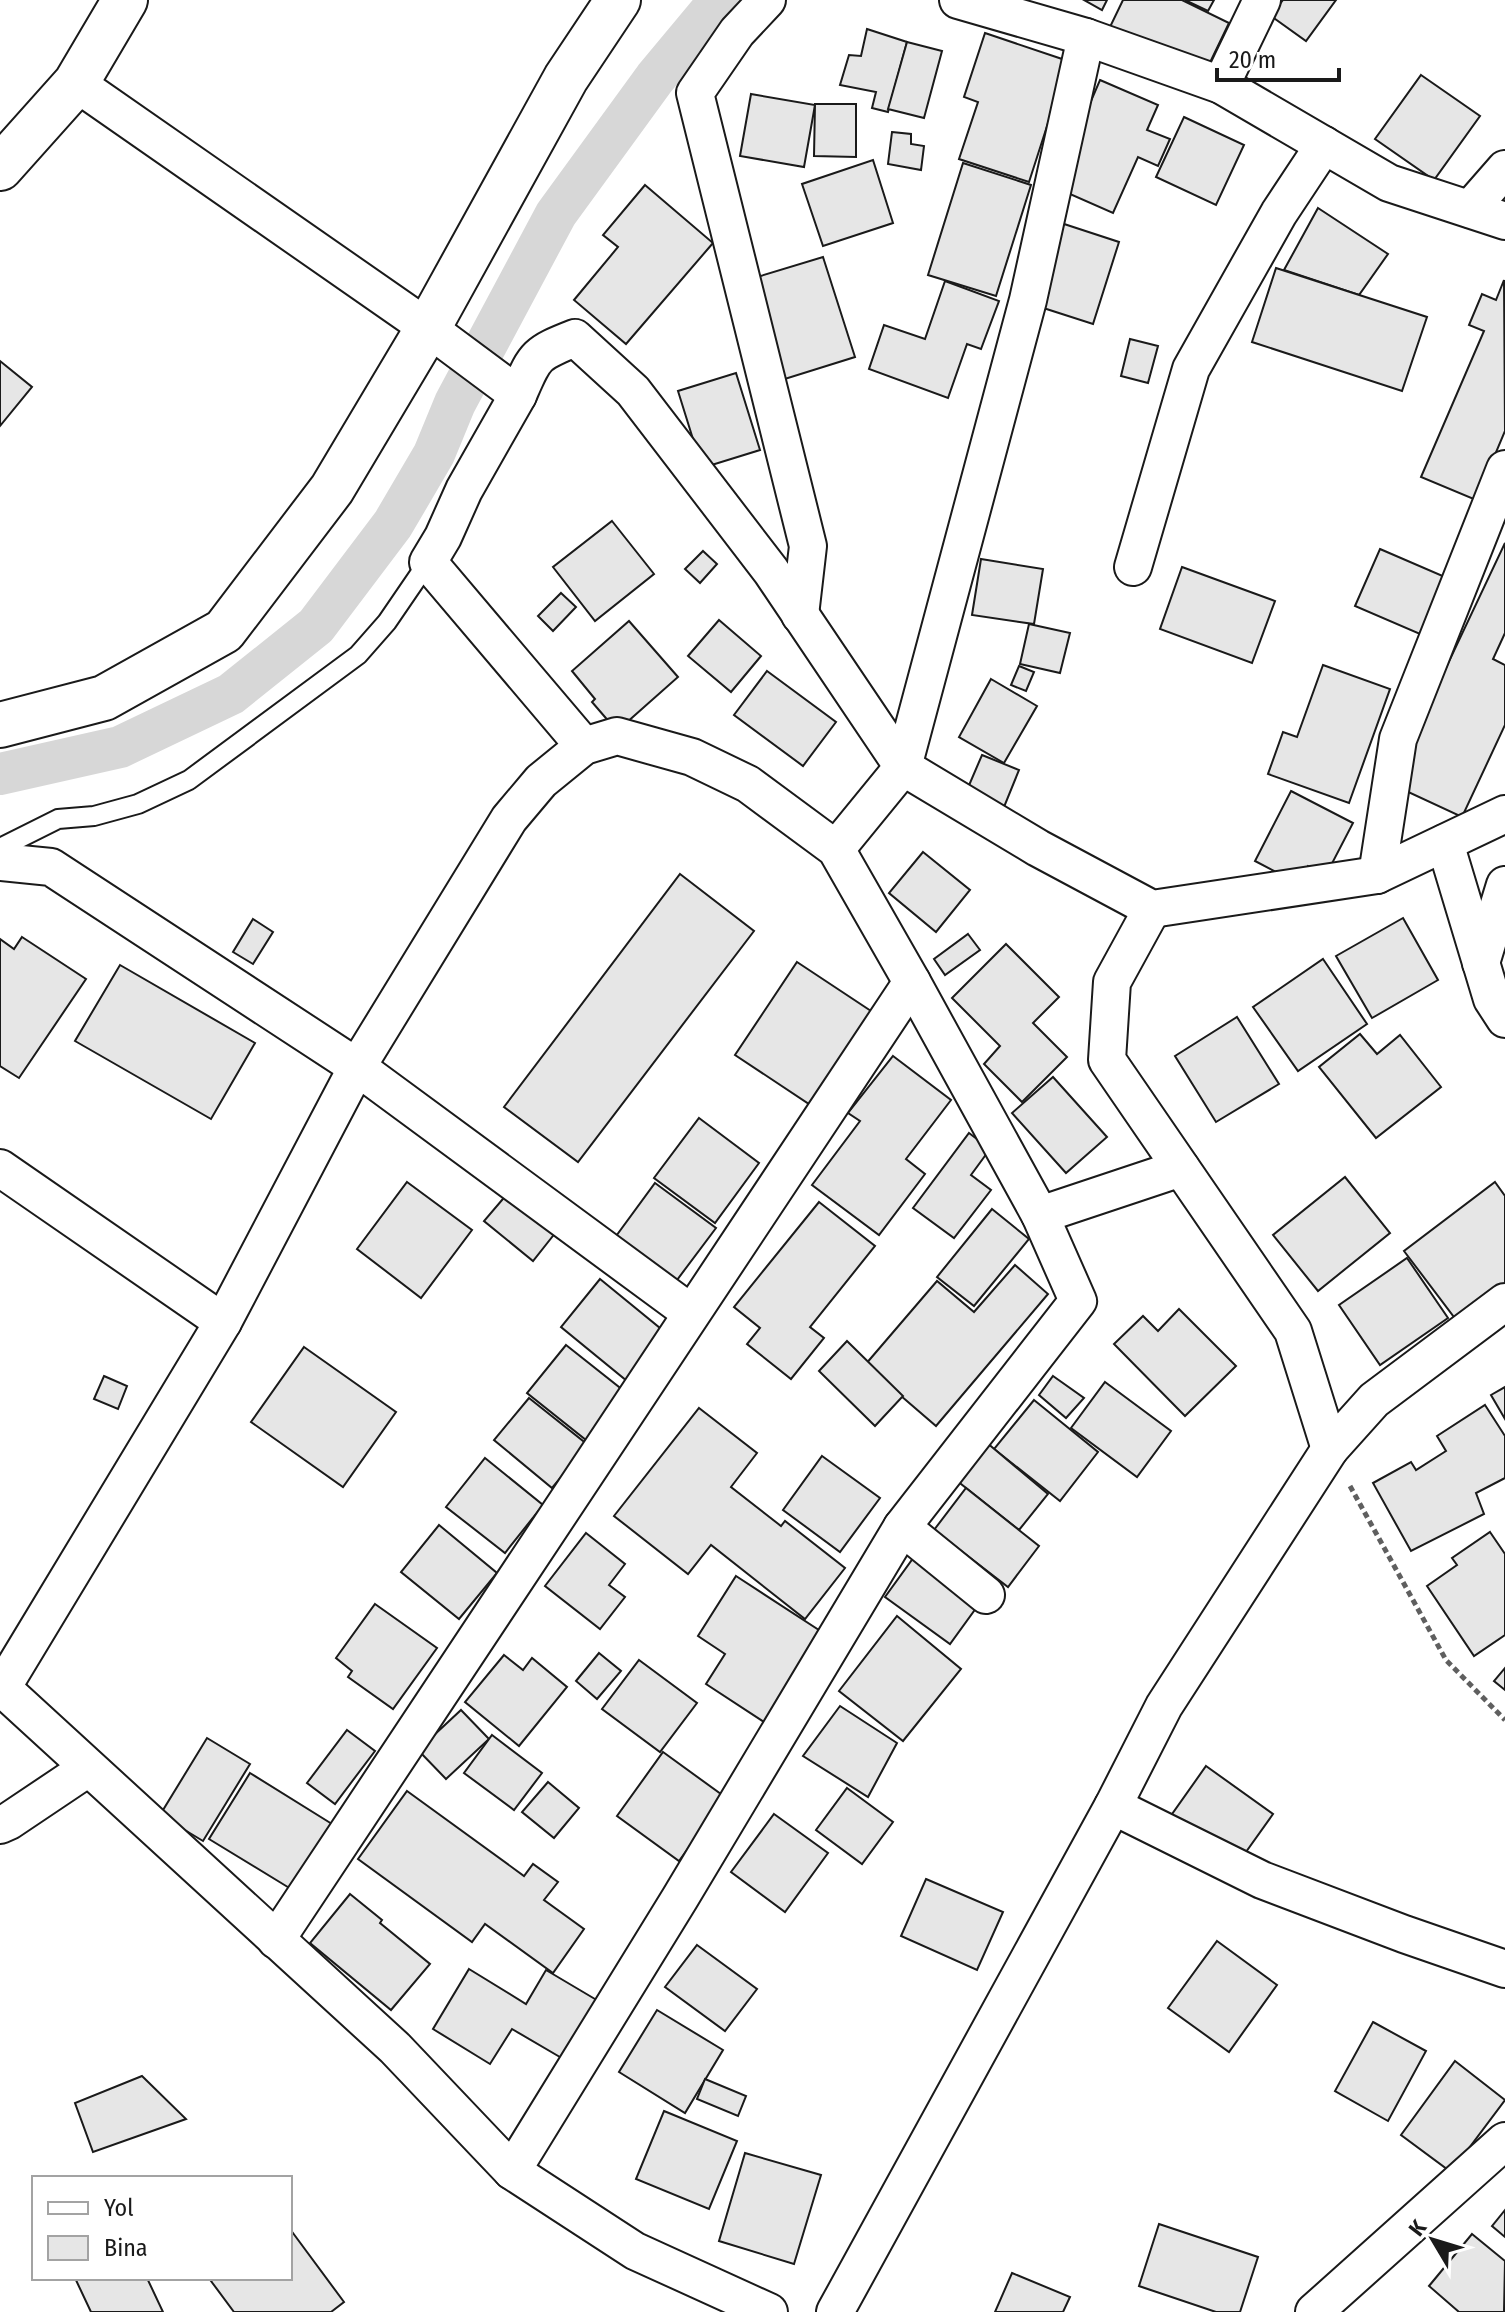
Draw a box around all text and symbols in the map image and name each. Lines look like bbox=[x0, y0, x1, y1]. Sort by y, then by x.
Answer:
scale bar bbox=[1217, 32, 1339, 82]
text: 20 m bbox=[1229, 46, 1276, 74]
legend bbox=[32, 2176, 292, 2280]
text: Yol bbox=[104, 2194, 134, 2222]
north arrow bbox=[1393, 2200, 1473, 2280]
text: K bbox=[1403, 2214, 1433, 2241]
text: Bina bbox=[104, 2234, 148, 2262]

